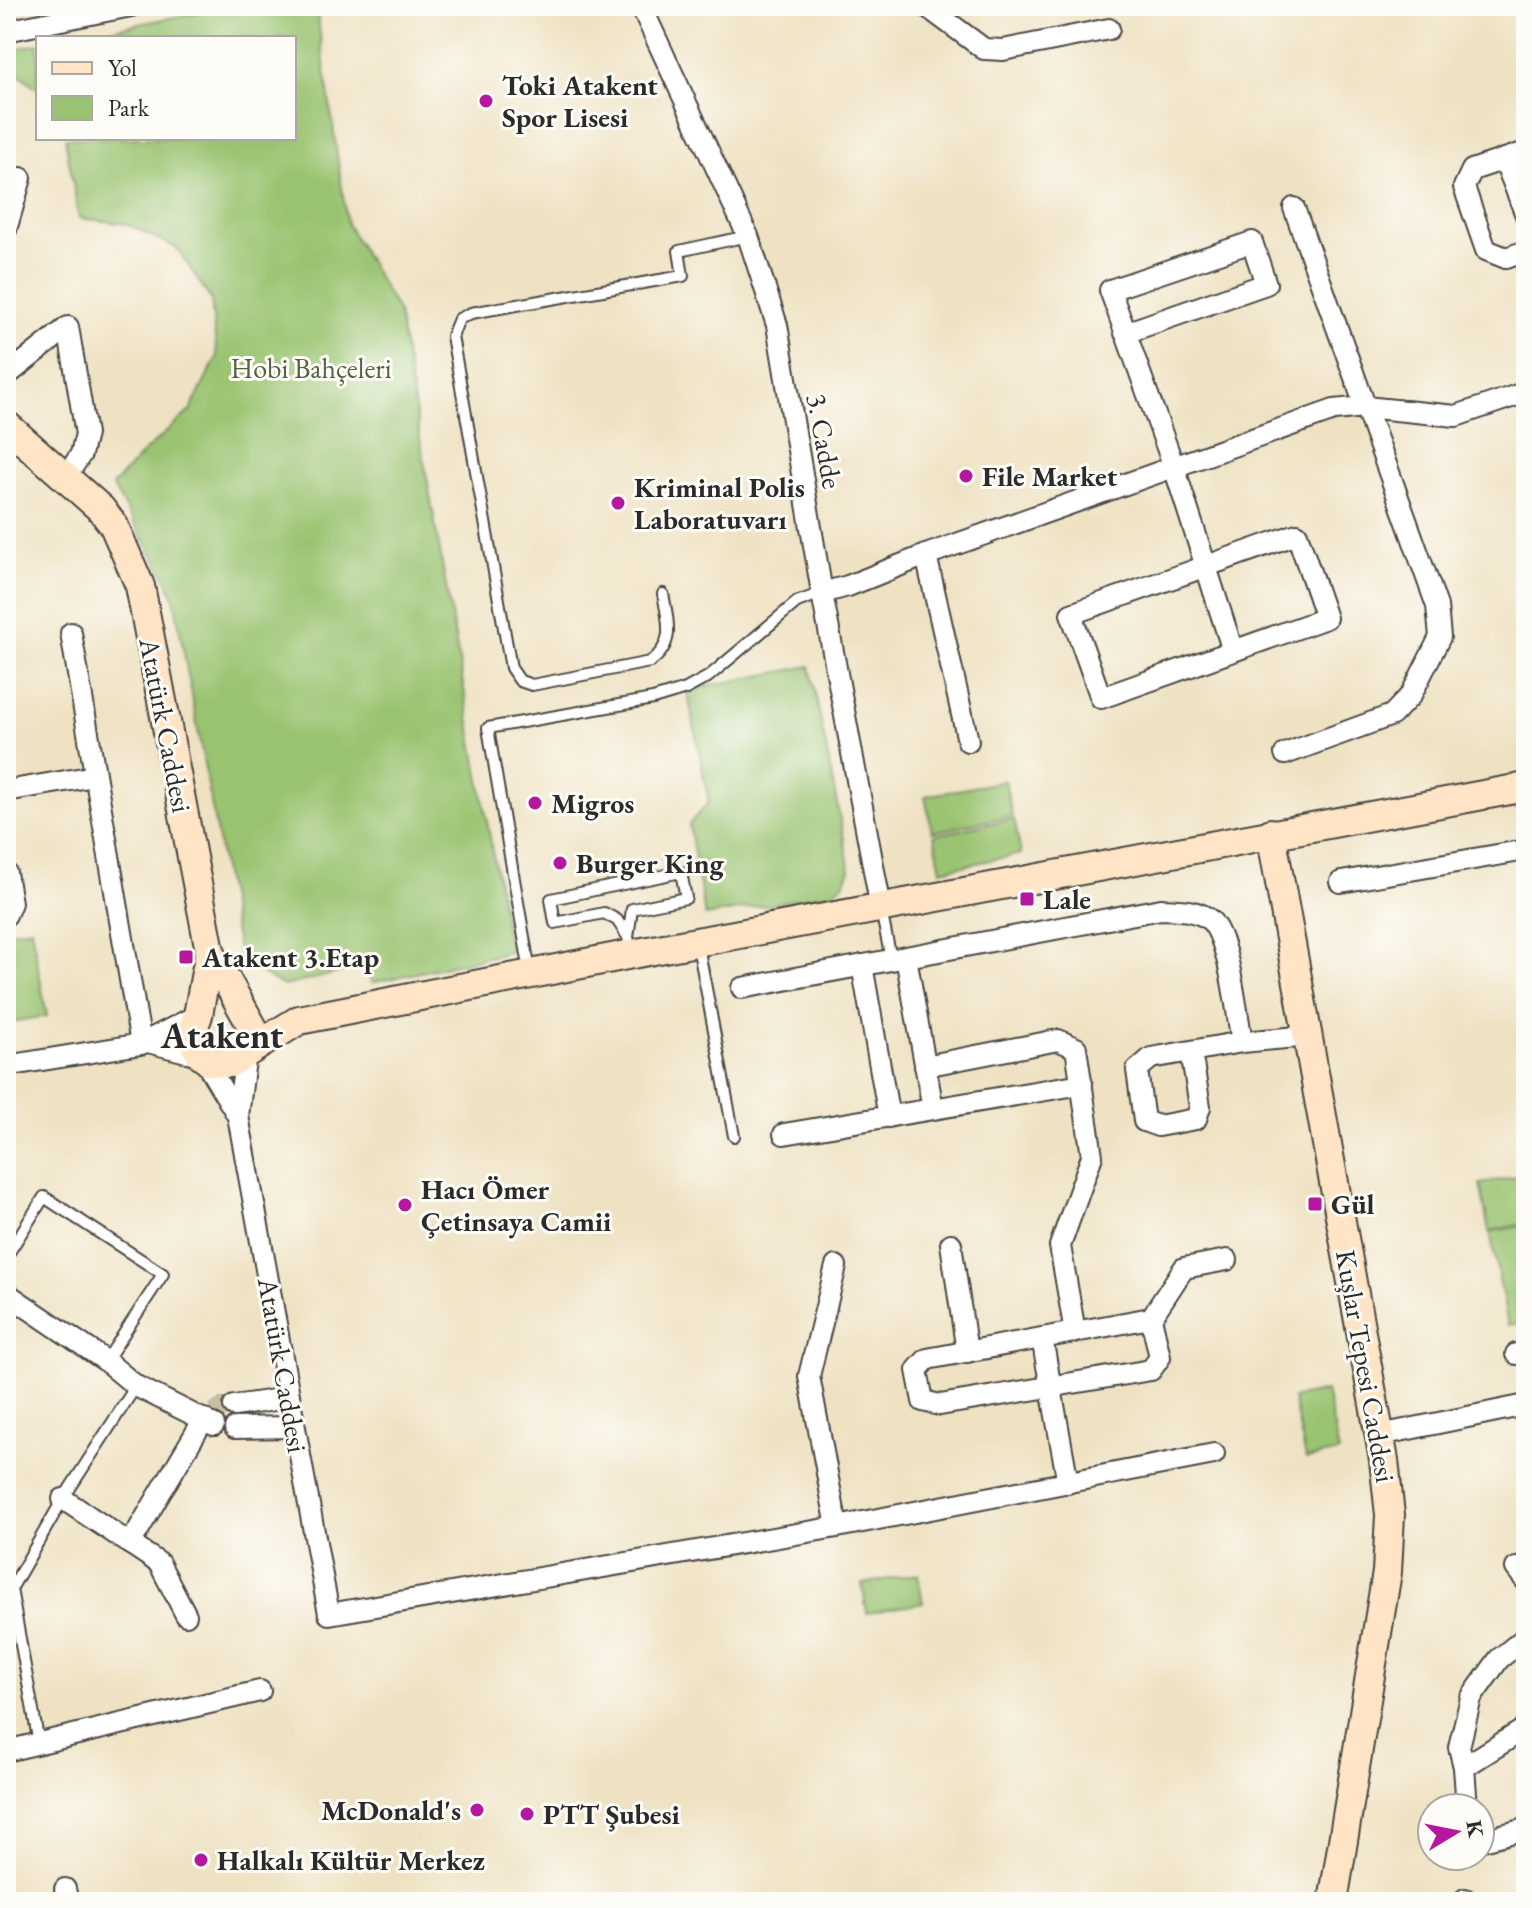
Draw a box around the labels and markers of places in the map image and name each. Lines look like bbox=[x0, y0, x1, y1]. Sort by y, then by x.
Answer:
place label: Toki Atakent Spor Lisesi bbox=[502, 67, 658, 135]
marker: Toki Atakent Spor Lisesi bbox=[477, 92, 495, 110]
place label: File Market bbox=[982, 458, 1118, 494]
marker: File Market bbox=[957, 467, 975, 485]
place label: Kriminal Polis Laboratuvarı bbox=[634, 469, 805, 537]
marker: Kriminal Polis Laboratuvarı bbox=[609, 494, 627, 512]
place label: Migros bbox=[551, 785, 634, 821]
marker: Migros bbox=[526, 794, 544, 812]
place label: Burger King bbox=[576, 845, 725, 881]
marker: Burger King bbox=[551, 854, 569, 872]
place label: Lale bbox=[1043, 881, 1091, 917]
marker: Lale bbox=[1018, 890, 1036, 908]
place label: Atakent 3.Etap bbox=[201, 939, 379, 975]
marker: Atakent 3.Etap bbox=[177, 948, 195, 966]
place label: Hacı Ömer Çetinsaya Camii bbox=[421, 1171, 611, 1239]
place label: Gül bbox=[1331, 1186, 1375, 1222]
marker: Gül bbox=[1306, 1195, 1324, 1213]
marker: Hacı Ömer Çetinsaya Camii bbox=[396, 1196, 414, 1214]
place label: McDonald's bbox=[321, 1792, 461, 1828]
place label: PTT Şubesi bbox=[543, 1796, 680, 1832]
marker: McDonald's bbox=[468, 1801, 486, 1819]
marker: PTT Şubesi bbox=[518, 1805, 536, 1823]
place label: Halkalı Kültür Merkez bbox=[217, 1842, 485, 1878]
marker: Halkalı Kültür Merkez bbox=[192, 1851, 210, 1869]

